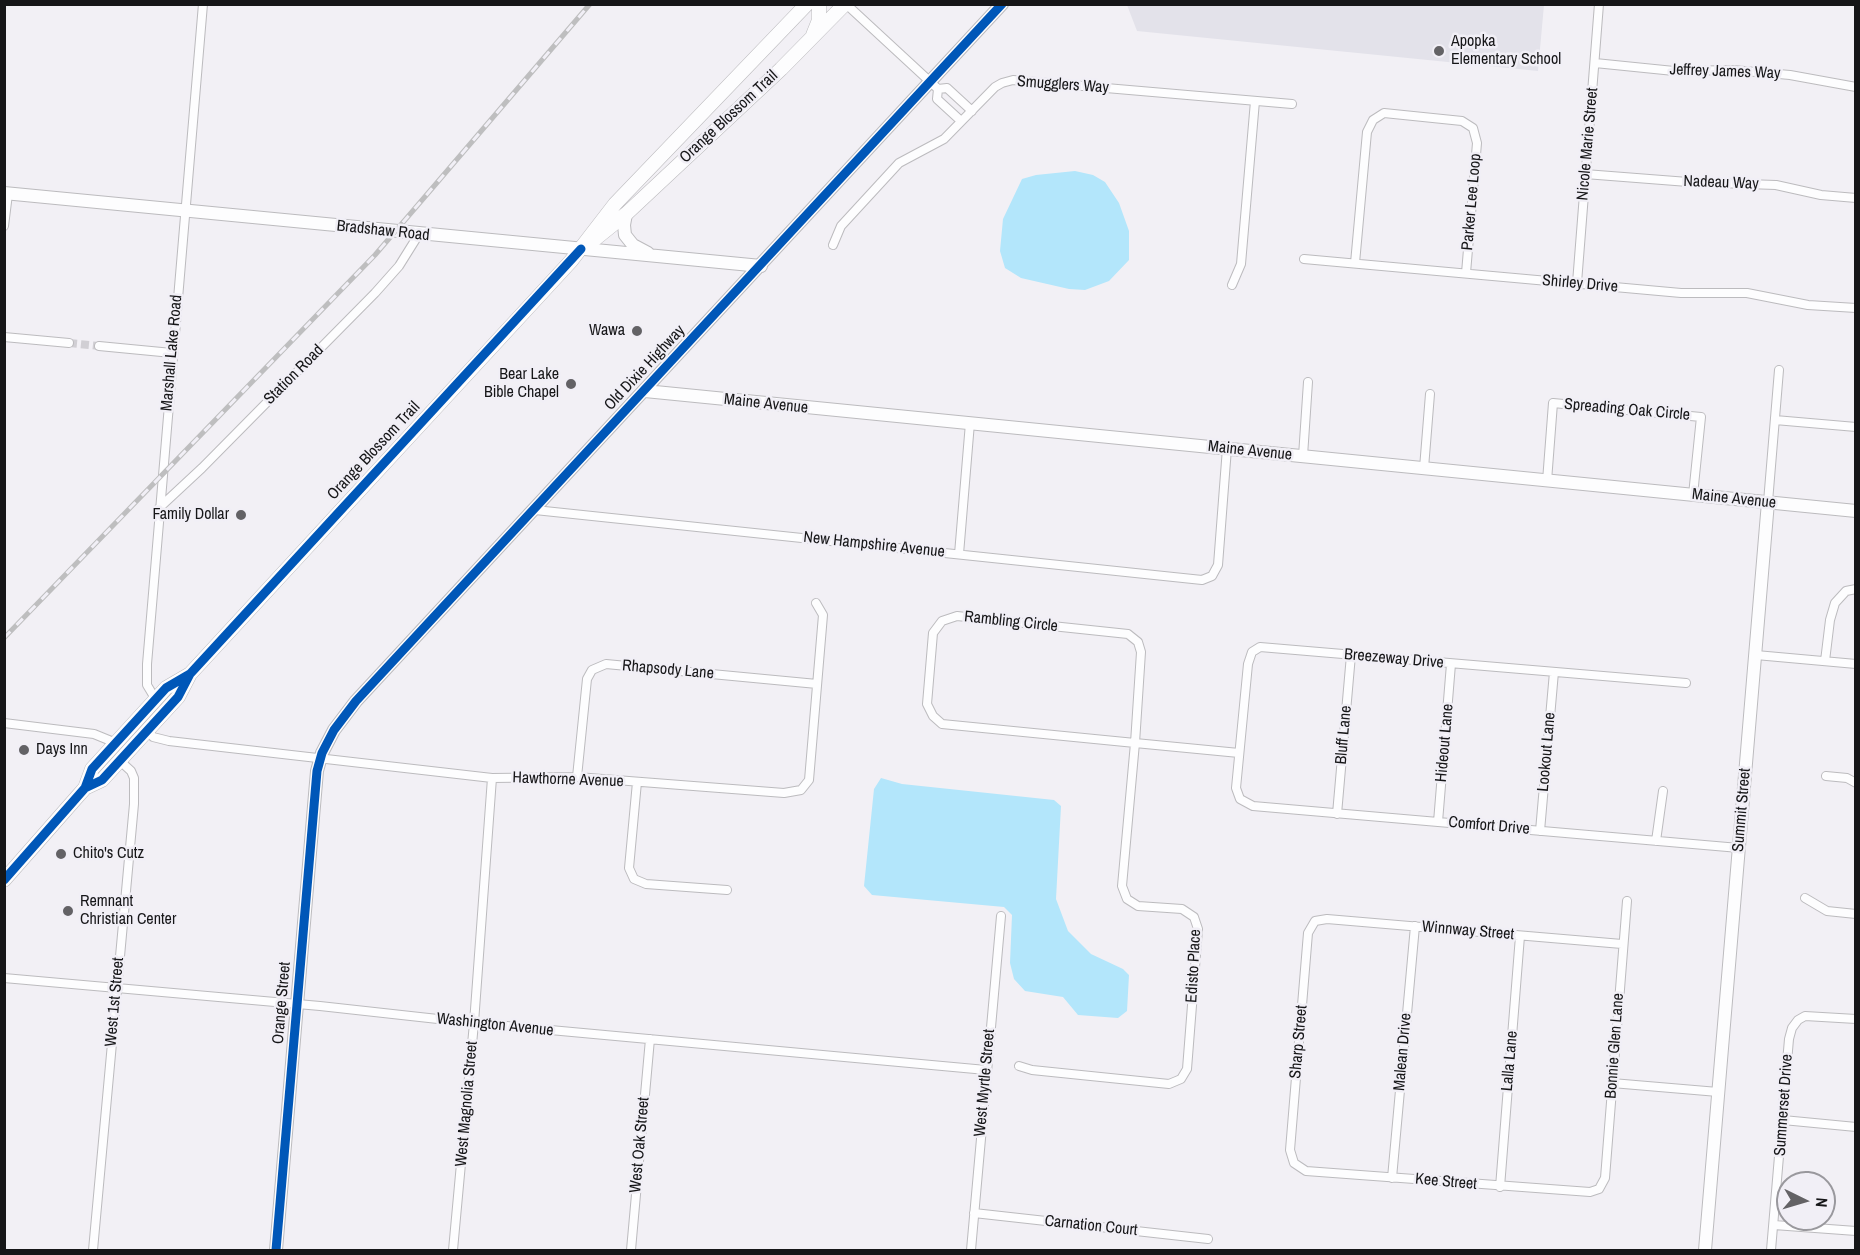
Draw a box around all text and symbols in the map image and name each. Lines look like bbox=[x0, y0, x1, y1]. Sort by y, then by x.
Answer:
place label: Apopka Elementary School bbox=[1451, 32, 1561, 70]
marker: Apopka Elementary School bbox=[1432, 44, 1446, 58]
street label: Jeffrey James Way bbox=[1669, 60, 1781, 84]
street label: Orange Blossom Trail bbox=[676, 67, 782, 167]
street label: Smugglers Way bbox=[1016, 72, 1110, 98]
street label: Nicole Marie Street bbox=[1574, 87, 1602, 201]
street label: Parker Lee Loop bbox=[1458, 153, 1486, 251]
street label: Nadeau Way bbox=[1683, 172, 1759, 194]
street label: Bradshaw Road bbox=[336, 217, 430, 245]
street label: Shirley Drive bbox=[1541, 271, 1619, 297]
street label: Marshall Lake Road bbox=[157, 294, 187, 412]
place label: Wawa bbox=[589, 321, 625, 341]
street label: Old Dixie Highway bbox=[601, 321, 689, 415]
marker: Wawa bbox=[630, 324, 644, 338]
street label: Station Road bbox=[260, 341, 328, 409]
place label: Bear Lake Bible Chapel bbox=[484, 365, 559, 403]
marker: Bear Lake Bible Chapel bbox=[564, 377, 578, 391]
street label: Maine Avenue bbox=[723, 390, 809, 418]
street label: Spreading Oak Circle bbox=[1563, 395, 1691, 425]
street label: Orange Blossom Trail bbox=[324, 398, 424, 504]
street label: Maine Avenue bbox=[1207, 437, 1293, 465]
street label: Maine Avenue bbox=[1691, 485, 1777, 513]
place label: Family Dollar bbox=[152, 505, 229, 525]
marker: Family Dollar bbox=[234, 508, 248, 522]
street label: New Hampshire Avenue bbox=[802, 528, 946, 562]
street label: Rambling Circle bbox=[963, 608, 1059, 636]
street label: Breezeway Drive bbox=[1343, 645, 1445, 673]
street label: Rhapsody Lane bbox=[621, 656, 715, 684]
street label: Hideout Lane bbox=[1432, 703, 1458, 783]
street label: Bluff Lane bbox=[1332, 705, 1356, 765]
street label: Lookout Lane bbox=[1534, 712, 1560, 792]
place label: Days Inn bbox=[36, 740, 88, 760]
marker: Days Inn bbox=[17, 743, 31, 757]
street label: Summit Street bbox=[1729, 767, 1755, 853]
street label: Hawthorne Avenue bbox=[512, 768, 624, 792]
street label: Comfort Drive bbox=[1447, 813, 1531, 839]
place label: Chito's Cutz bbox=[73, 844, 144, 864]
marker: Chito's Cutz bbox=[54, 847, 68, 861]
place label: Remnant Christian Center bbox=[80, 892, 176, 930]
marker: Remnant Christian Center bbox=[61, 904, 75, 918]
street label: Winnway Street bbox=[1421, 917, 1515, 945]
street label: Edisto Place bbox=[1182, 929, 1206, 1003]
street label: West 1st Street bbox=[102, 957, 128, 1047]
street label: Orange Street bbox=[269, 961, 295, 1045]
street label: Bonnie Glen Lane bbox=[1602, 993, 1628, 1099]
street label: Sharp Street bbox=[1286, 1004, 1312, 1080]
street label: Washington Avenue bbox=[436, 1009, 554, 1041]
street label: Malean Drive bbox=[1390, 1012, 1416, 1092]
street label: West Myrtle Street bbox=[971, 1029, 999, 1137]
street label: Lalla Lane bbox=[1498, 1030, 1522, 1092]
street label: West Magnolia Street bbox=[452, 1040, 482, 1168]
street label: Summerset Drive bbox=[1771, 1053, 1797, 1157]
street label: West Oak Street bbox=[626, 1096, 654, 1194]
street label: Kee Street bbox=[1414, 1170, 1478, 1194]
north arrow bbox=[1776, 1171, 1836, 1231]
text: N bbox=[1811, 1197, 1833, 1208]
street label: Carnation Court bbox=[1044, 1212, 1138, 1240]

